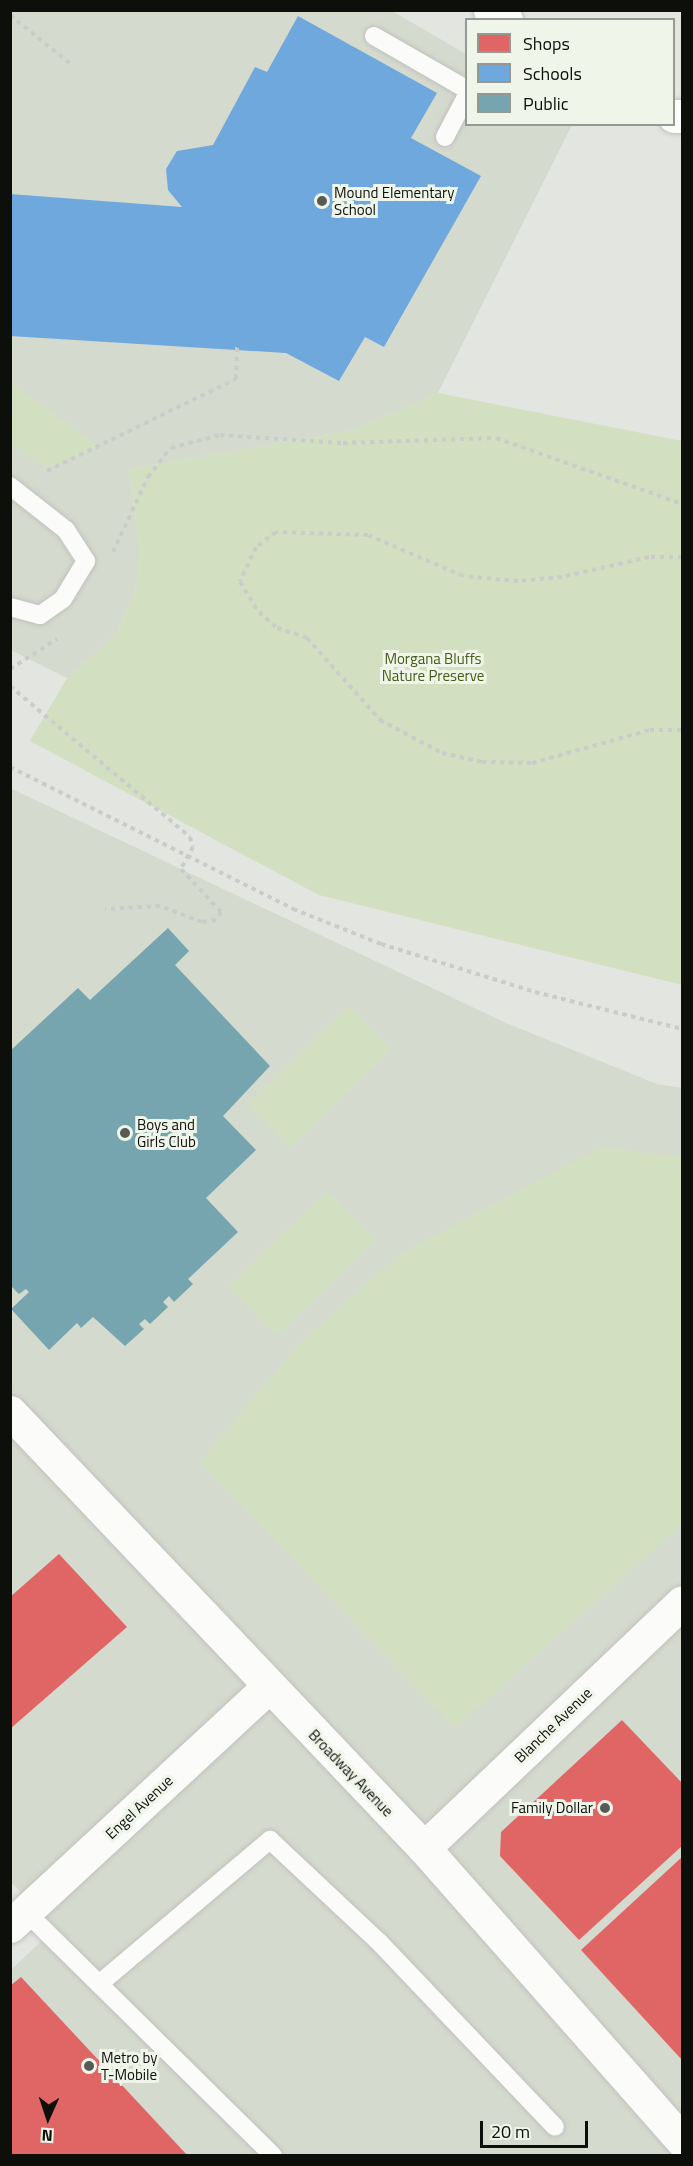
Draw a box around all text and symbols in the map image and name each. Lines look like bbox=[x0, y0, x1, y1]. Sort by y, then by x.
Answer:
legend bbox=[465, 18, 675, 126]
text: Shops bbox=[523, 30, 570, 57]
text: Schools bbox=[523, 60, 582, 87]
text: Public bbox=[523, 90, 569, 117]
place label: Mound Elementary School bbox=[334, 183, 454, 218]
marker: Mound Elementary School bbox=[315, 194, 329, 208]
park label: Morgana Bluffs Nature Preserve bbox=[382, 649, 484, 684]
place label: Boys and Girls Club bbox=[137, 1115, 196, 1150]
marker: Boys and Girls Club bbox=[118, 1126, 132, 1140]
street label: Blanche Avenue bbox=[511, 1684, 595, 1766]
street label: Broadway Avenue bbox=[305, 1726, 397, 1820]
street label: Engel Avenue bbox=[102, 1771, 176, 1843]
place label: Family Dollar bbox=[511, 1799, 593, 1817]
marker: Family Dollar bbox=[598, 1801, 612, 1815]
place label: Metro by T-Mobile bbox=[101, 2048, 158, 2083]
marker: Metro by T-Mobile bbox=[82, 2059, 96, 2073]
north arrow bbox=[18, 2088, 78, 2148]
scale bar bbox=[483, 2109, 591, 2147]
text: 20 m bbox=[491, 2118, 530, 2145]
text: N bbox=[41, 2124, 53, 2148]

